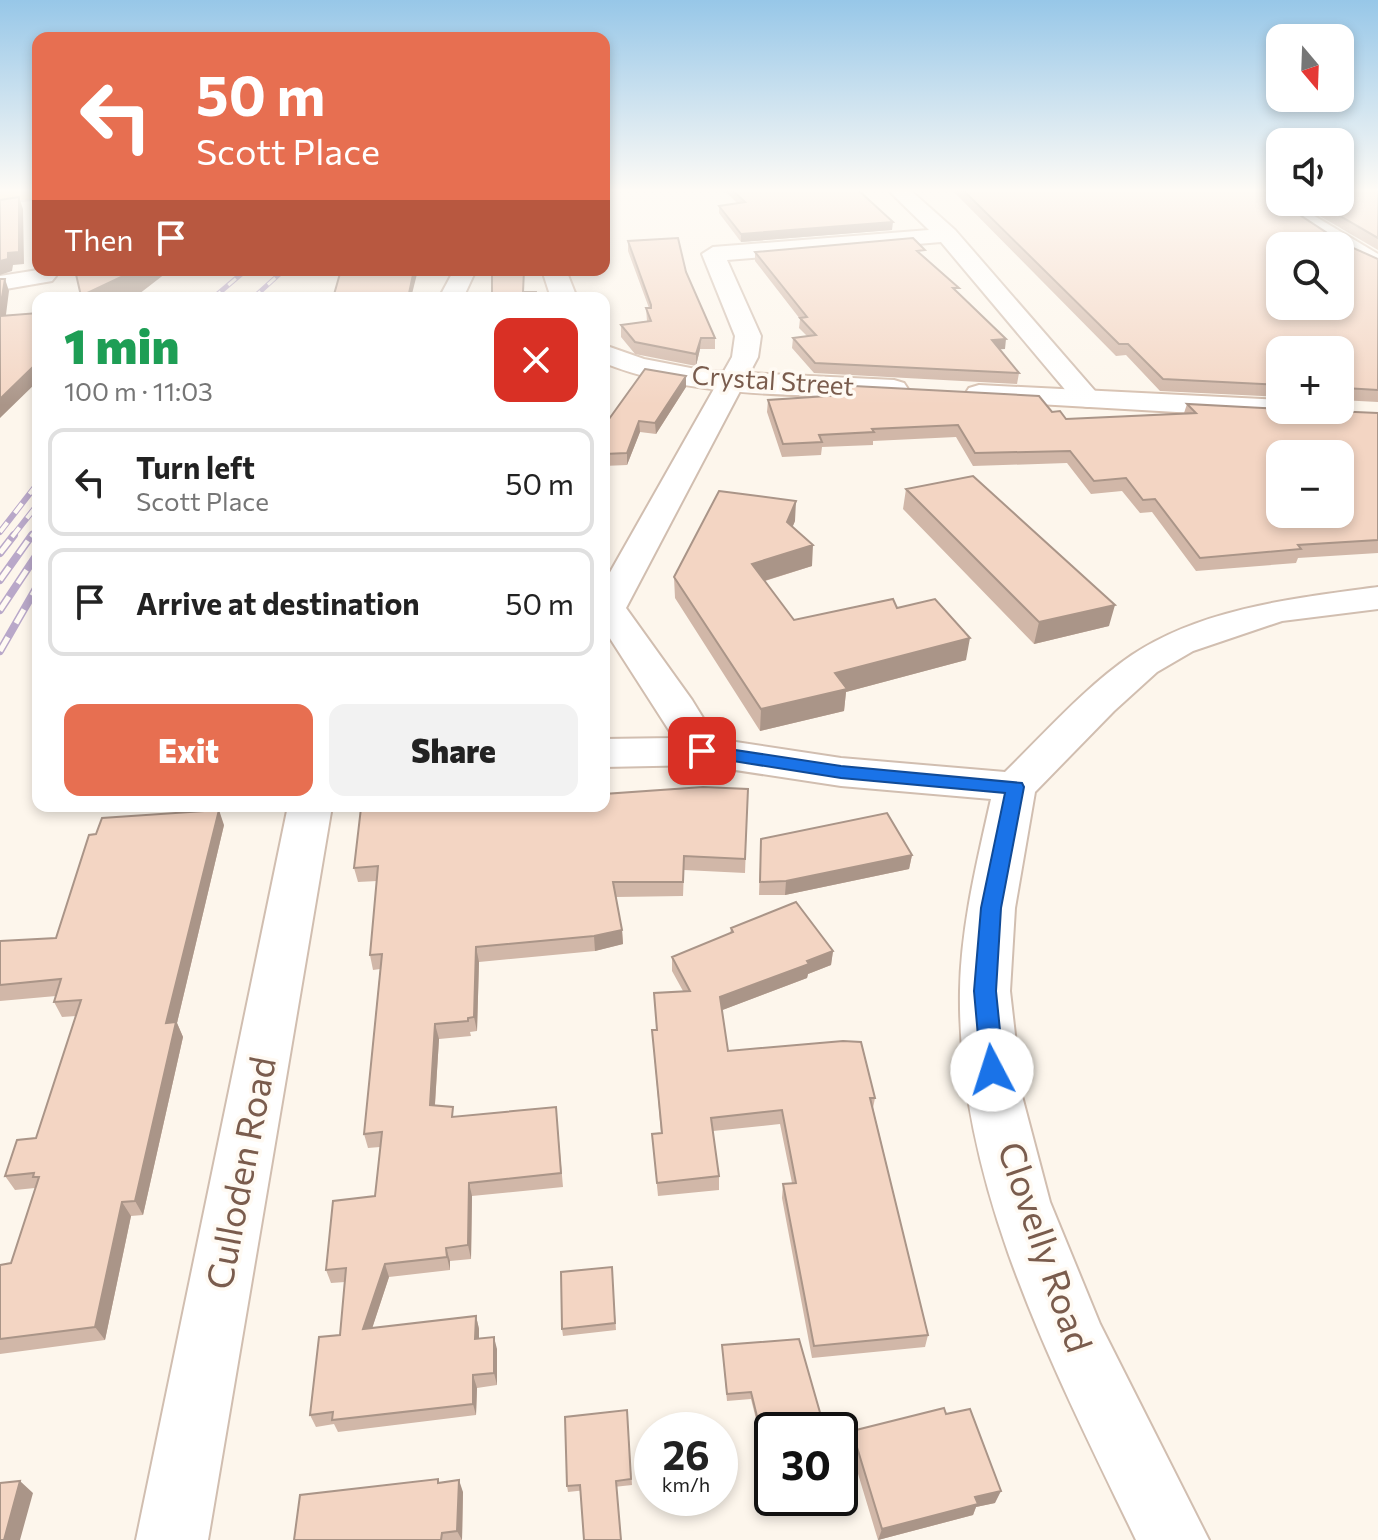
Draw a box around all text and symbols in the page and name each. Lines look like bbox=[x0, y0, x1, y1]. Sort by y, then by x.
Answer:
north arrow bbox=[1266, 24, 1354, 112]
map controls bbox=[1266, 24, 1354, 528]
text: 50 m bbox=[196, 59, 325, 128]
icon: left bbox=[64, 64, 168, 168]
text: Scott Place bbox=[196, 128, 380, 172]
button: sound bbox=[1266, 128, 1354, 216]
icon: arrive bbox=[149, 216, 193, 260]
text: Then bbox=[64, 220, 133, 257]
button: search bbox=[1266, 232, 1354, 320]
text: 1 min bbox=[64, 315, 179, 374]
button: close bbox=[494, 318, 578, 402]
button: + bbox=[1266, 336, 1354, 424]
street label: Crystal Street bbox=[691, 358, 855, 401]
text: 100 m · 11:03 bbox=[64, 375, 213, 406]
button: − bbox=[1266, 440, 1354, 528]
text: Turn left bbox=[136, 448, 255, 485]
icon: left bbox=[68, 460, 112, 504]
text: 50 m bbox=[505, 464, 574, 501]
text: Scott Place bbox=[136, 485, 269, 516]
icon: arrive bbox=[68, 580, 112, 624]
text: Arrive at destination bbox=[136, 584, 420, 621]
text: 50 m bbox=[505, 584, 574, 621]
button: Exit bbox=[64, 704, 313, 796]
button: Share bbox=[329, 704, 578, 796]
pin bbox=[668, 717, 736, 785]
icon: arrive bbox=[680, 729, 724, 773]
position arrow bbox=[950, 1028, 1034, 1112]
street label: Culloden Road bbox=[195, 1053, 283, 1293]
street label: Clovelly Road bbox=[990, 1135, 1103, 1357]
speed limit sign: 30 bbox=[754, 1412, 858, 1516]
text: 26 bbox=[662, 1429, 710, 1478]
text: km/h bbox=[662, 1472, 710, 1496]

